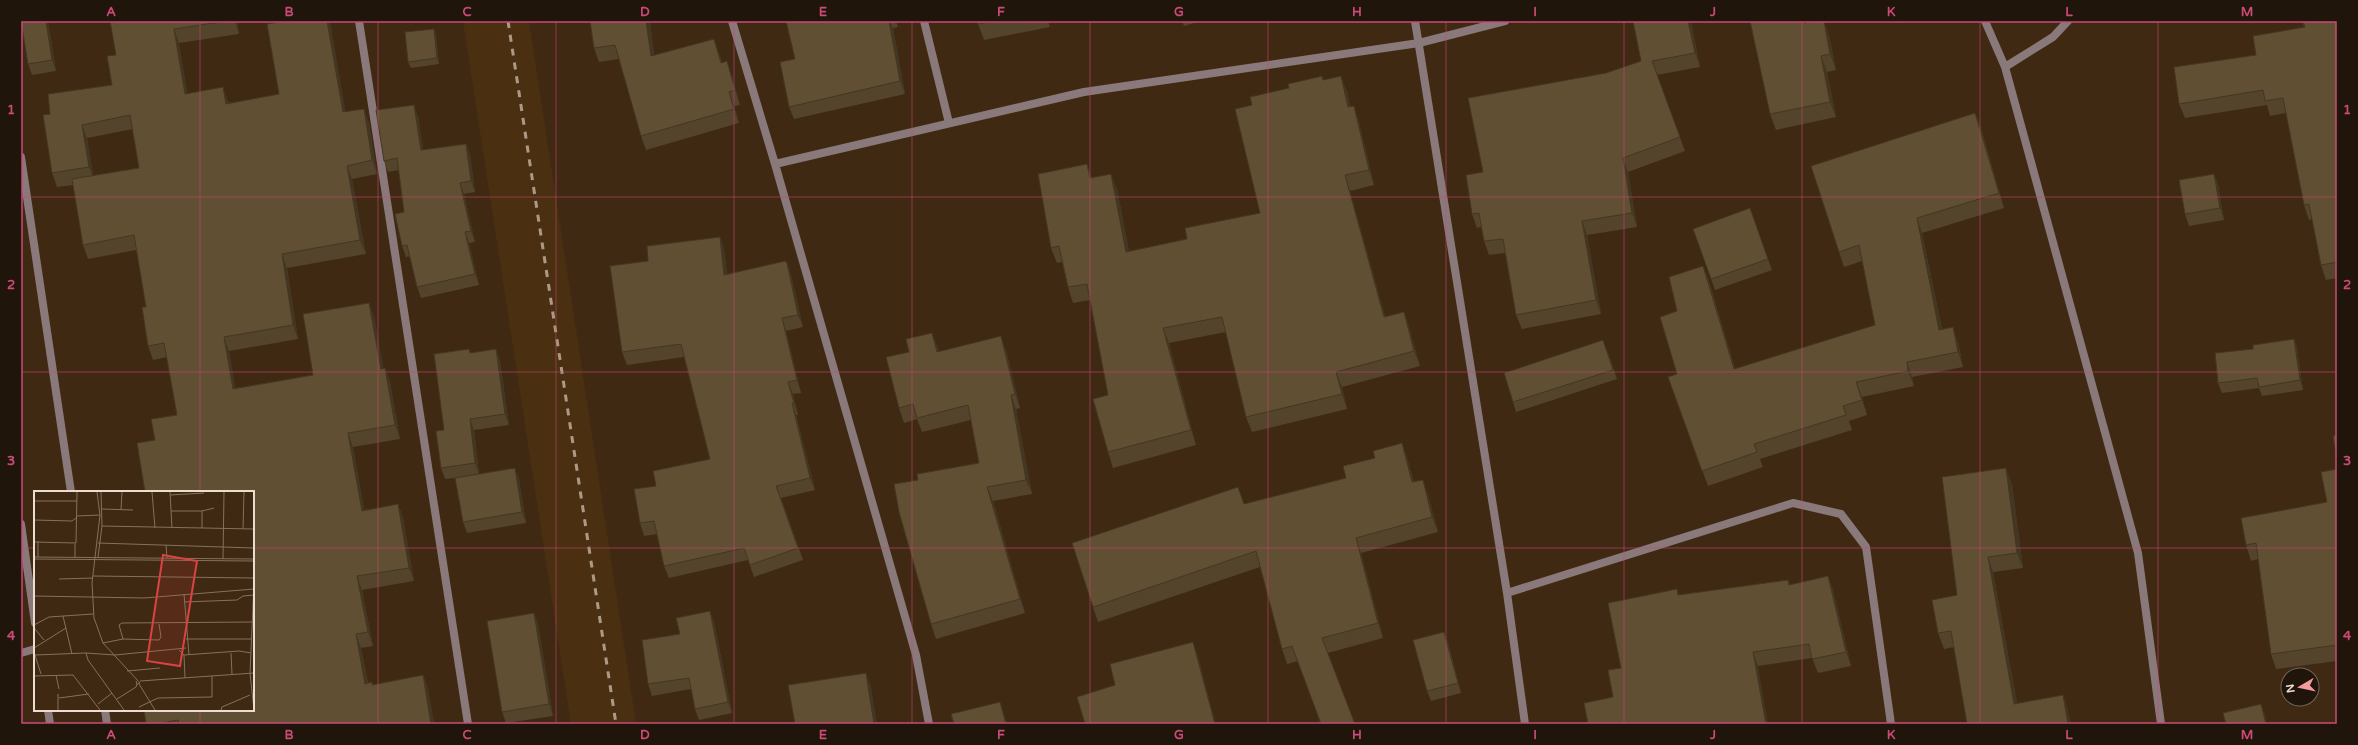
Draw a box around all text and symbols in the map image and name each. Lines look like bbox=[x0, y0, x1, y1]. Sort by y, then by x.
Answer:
text: A bbox=[106, 4, 116, 20]
text: B bbox=[284, 4, 294, 20]
text: C bbox=[462, 4, 472, 20]
text: D bbox=[640, 4, 650, 20]
text: E bbox=[819, 4, 827, 20]
text: F bbox=[997, 4, 1005, 20]
text: G bbox=[1174, 4, 1184, 20]
text: H bbox=[1352, 4, 1362, 20]
text: I bbox=[1533, 4, 1537, 20]
text: J bbox=[1709, 4, 1716, 20]
text: K bbox=[1887, 4, 1896, 20]
text: L bbox=[2065, 4, 2073, 20]
text: M bbox=[2241, 4, 2253, 20]
text: 1 bbox=[7, 102, 15, 118]
text: 1 bbox=[2343, 102, 2351, 118]
text: 2 bbox=[7, 277, 15, 293]
text: 2 bbox=[2343, 277, 2351, 293]
text: 3 bbox=[7, 453, 15, 469]
text: 3 bbox=[2343, 453, 2351, 469]
inset map bbox=[34, 491, 254, 711]
text: 4 bbox=[7, 628, 16, 644]
text: 4 bbox=[2343, 628, 2352, 644]
north arrow bbox=[2280, 667, 2320, 707]
text: N bbox=[2284, 683, 2298, 694]
text: A bbox=[106, 727, 116, 743]
text: B bbox=[284, 727, 294, 743]
text: C bbox=[462, 727, 472, 743]
text: D bbox=[640, 727, 650, 743]
text: E bbox=[819, 727, 827, 743]
text: F bbox=[997, 727, 1005, 743]
text: G bbox=[1174, 727, 1184, 743]
text: H bbox=[1352, 727, 1362, 743]
text: I bbox=[1533, 727, 1537, 743]
text: J bbox=[1709, 727, 1716, 743]
text: K bbox=[1887, 727, 1896, 743]
text: L bbox=[2065, 727, 2073, 743]
text: M bbox=[2241, 727, 2253, 743]

